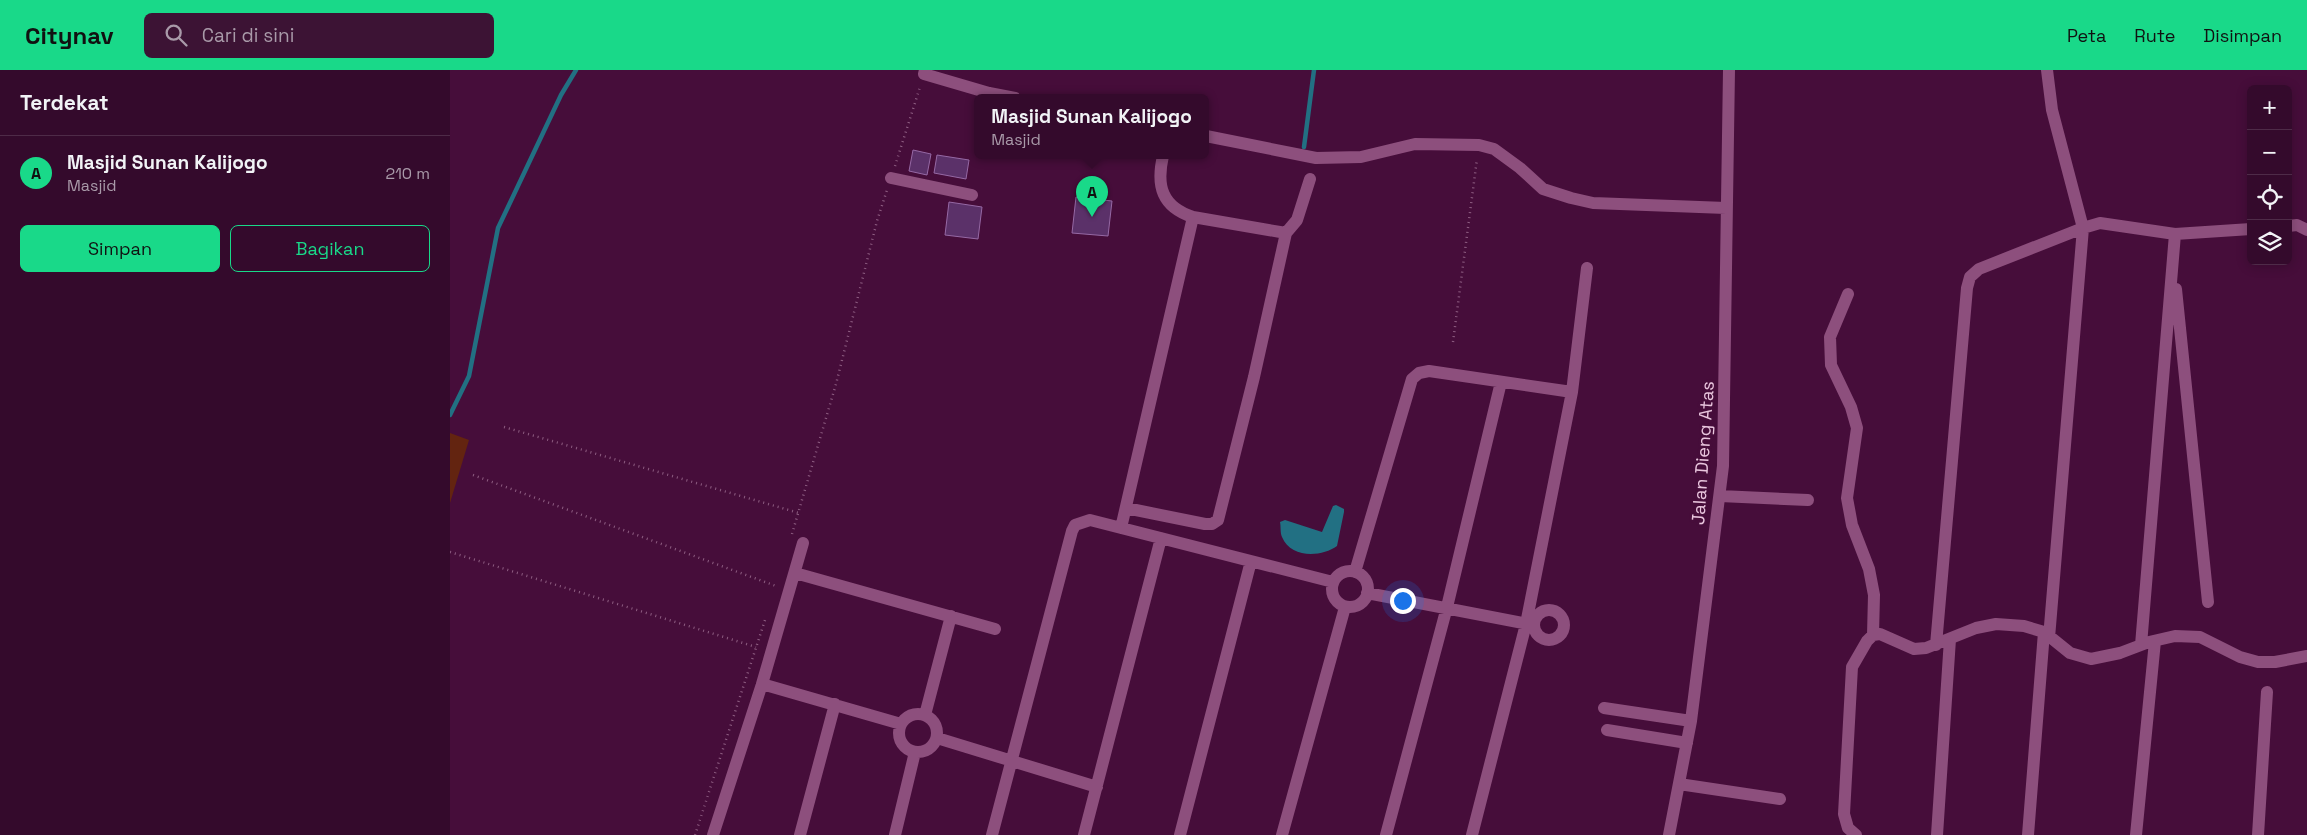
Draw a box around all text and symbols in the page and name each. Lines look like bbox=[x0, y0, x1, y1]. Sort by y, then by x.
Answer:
search box bbox=[144, 13, 494, 58]
text: Citynav bbox=[25, 20, 114, 51]
icon: search bbox=[162, 21, 190, 49]
text: Cari di sini bbox=[202, 23, 294, 48]
text: Peta bbox=[2067, 24, 2106, 47]
text: Rute bbox=[2134, 24, 2175, 47]
text: Disimpan bbox=[2203, 24, 2282, 47]
map controls bbox=[2247, 85, 2292, 265]
button: + bbox=[2247, 85, 2292, 130]
text: Terdekat bbox=[20, 89, 109, 116]
popup bbox=[974, 94, 1209, 159]
text: Masjid Sunan Kalijogo bbox=[991, 104, 1192, 129]
text: Masjid bbox=[991, 129, 1041, 150]
button: − bbox=[2247, 130, 2292, 175]
text: Masjid Sunan Kalijogo bbox=[67, 150, 268, 175]
text: A bbox=[31, 163, 41, 184]
text: 210 m bbox=[386, 163, 430, 184]
text: Masjid bbox=[67, 175, 117, 196]
button: locate bbox=[2247, 175, 2292, 220]
pin: A bbox=[1076, 176, 1108, 217]
button: layers bbox=[2247, 220, 2292, 265]
button: Simpan bbox=[20, 225, 220, 272]
button: Bagikan bbox=[230, 225, 430, 272]
street label: Jalan Dieng Atas bbox=[1686, 380, 1719, 526]
your location bbox=[1390, 588, 1416, 614]

